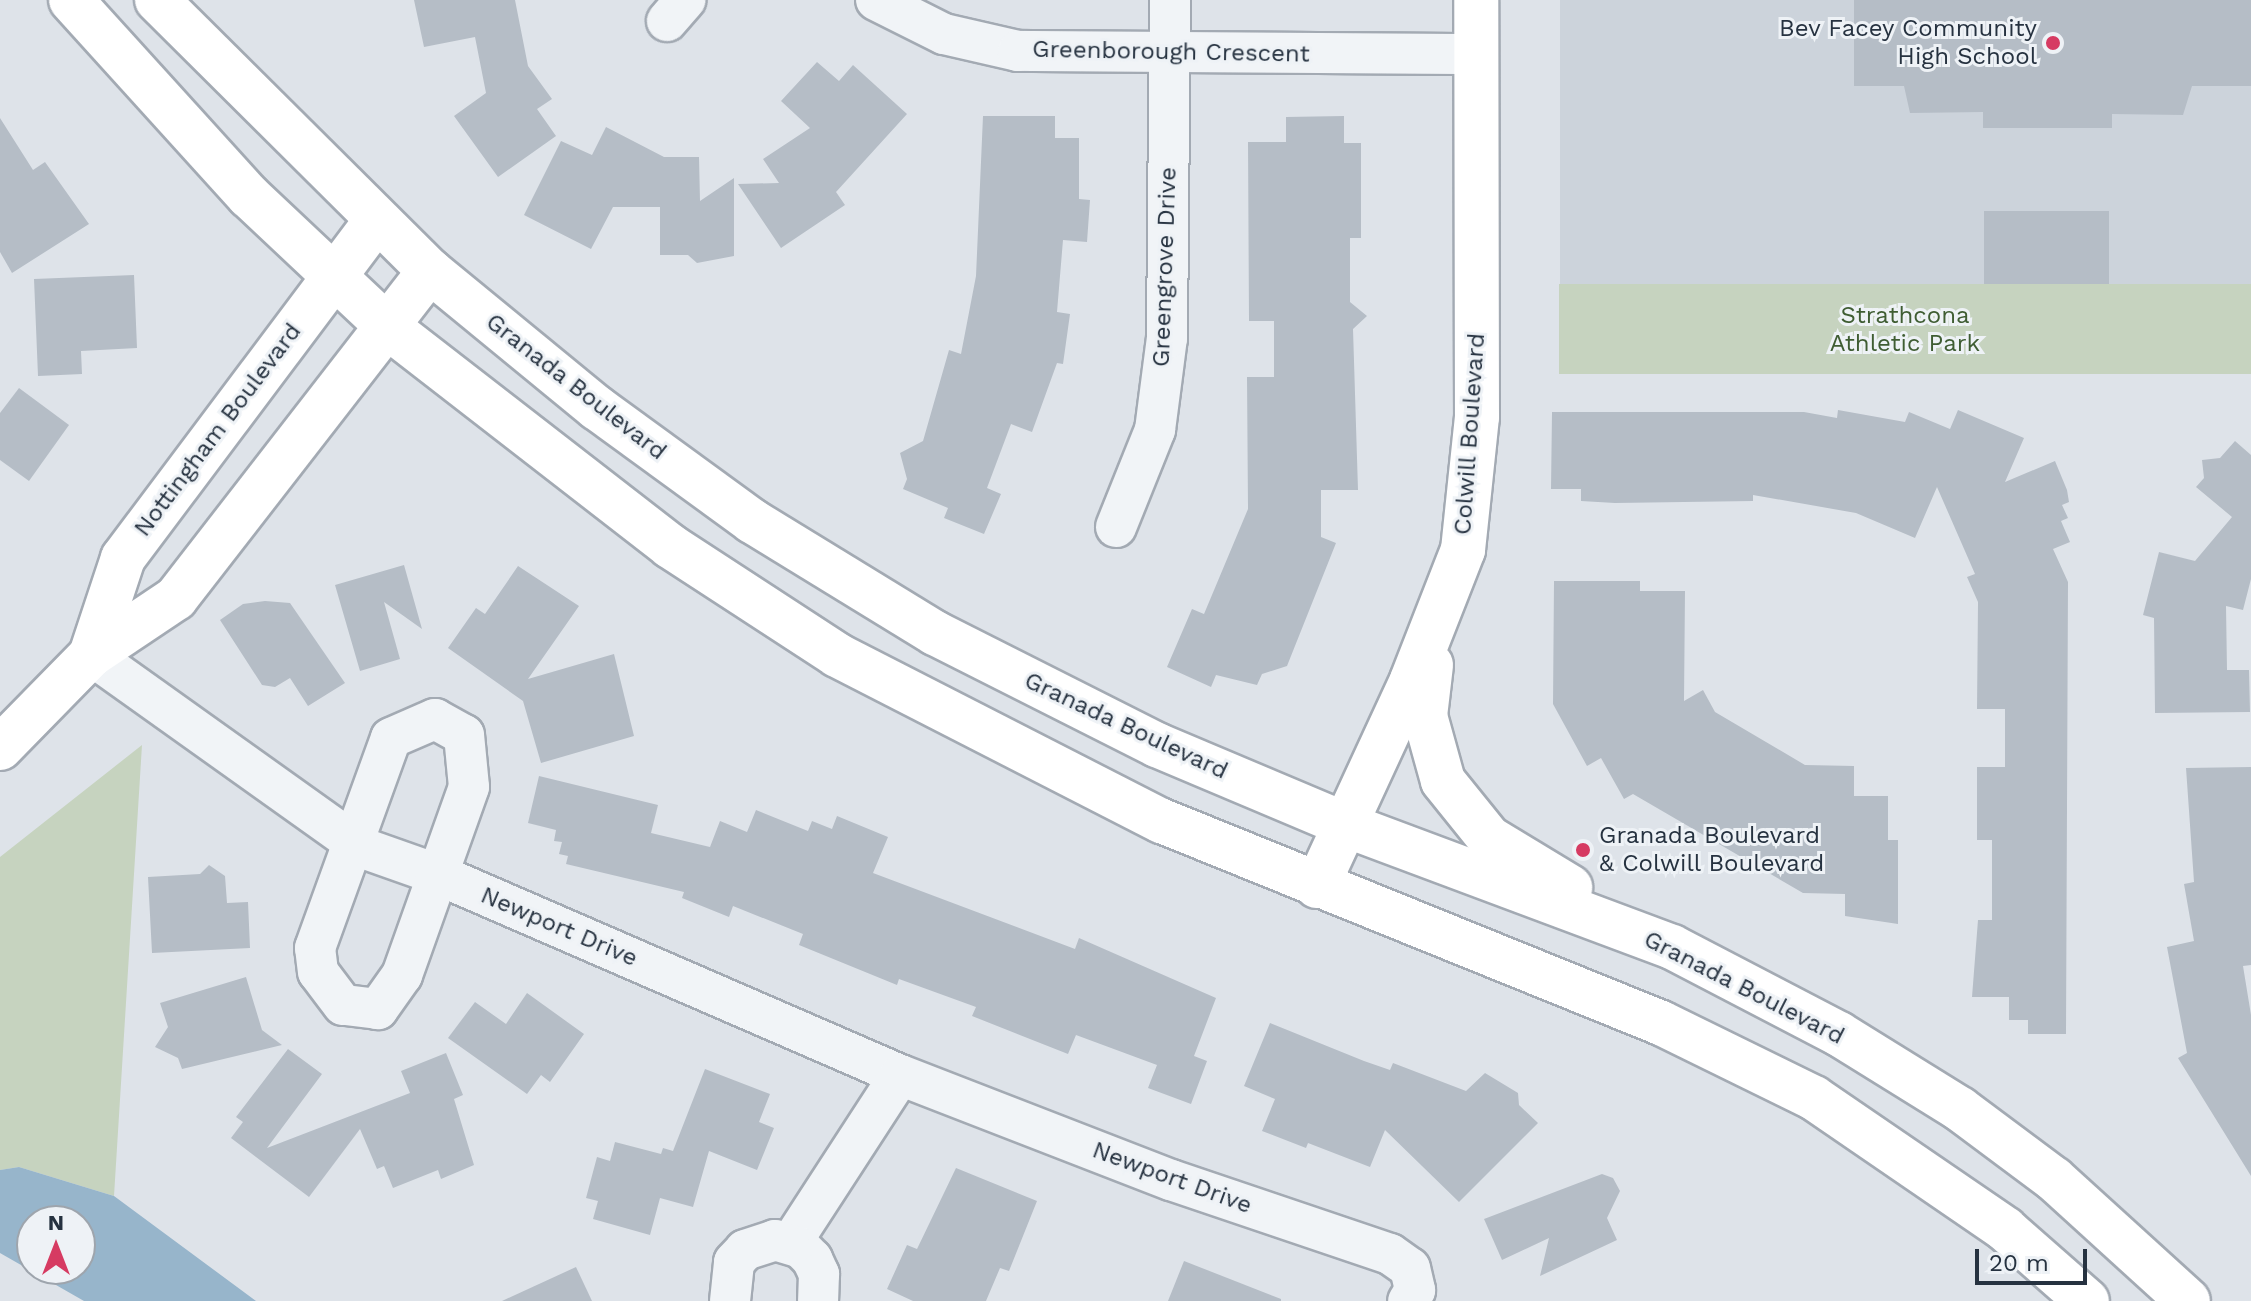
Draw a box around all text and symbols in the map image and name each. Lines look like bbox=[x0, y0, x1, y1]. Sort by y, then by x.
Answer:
place label: Bev Facey Community High School bbox=[1778, 15, 2037, 71]
marker: Bev Facey Community High School bbox=[2044, 34, 2062, 52]
street label: Greenborough Crescent bbox=[1032, 35, 1310, 69]
street label: Greengrove Drive bbox=[1147, 167, 1183, 367]
park label: Strathcona Athletic Park bbox=[1830, 302, 1980, 358]
street label: Granada Boulevard bbox=[480, 307, 672, 467]
street label: Nottingham Boulevard bbox=[128, 318, 308, 542]
street label: Colwill Boulevard bbox=[1449, 332, 1491, 536]
street label: Granada Boulevard bbox=[1019, 666, 1233, 786]
place label: Granada Boulevard & Colwill Boulevard bbox=[1599, 822, 1825, 878]
marker: Granada Boulevard & Colwill Boulevard bbox=[1574, 841, 1592, 859]
street label: Newport Drive bbox=[476, 881, 642, 973]
street label: Granada Boulevard bbox=[1639, 925, 1849, 1051]
street label: Newport Drive bbox=[1088, 1136, 1256, 1220]
north arrow bbox=[16, 1205, 96, 1285]
text: N bbox=[48, 1210, 64, 1235]
scale bar bbox=[1979, 1233, 2091, 1283]
text: 20 m bbox=[1989, 1249, 2049, 1277]

